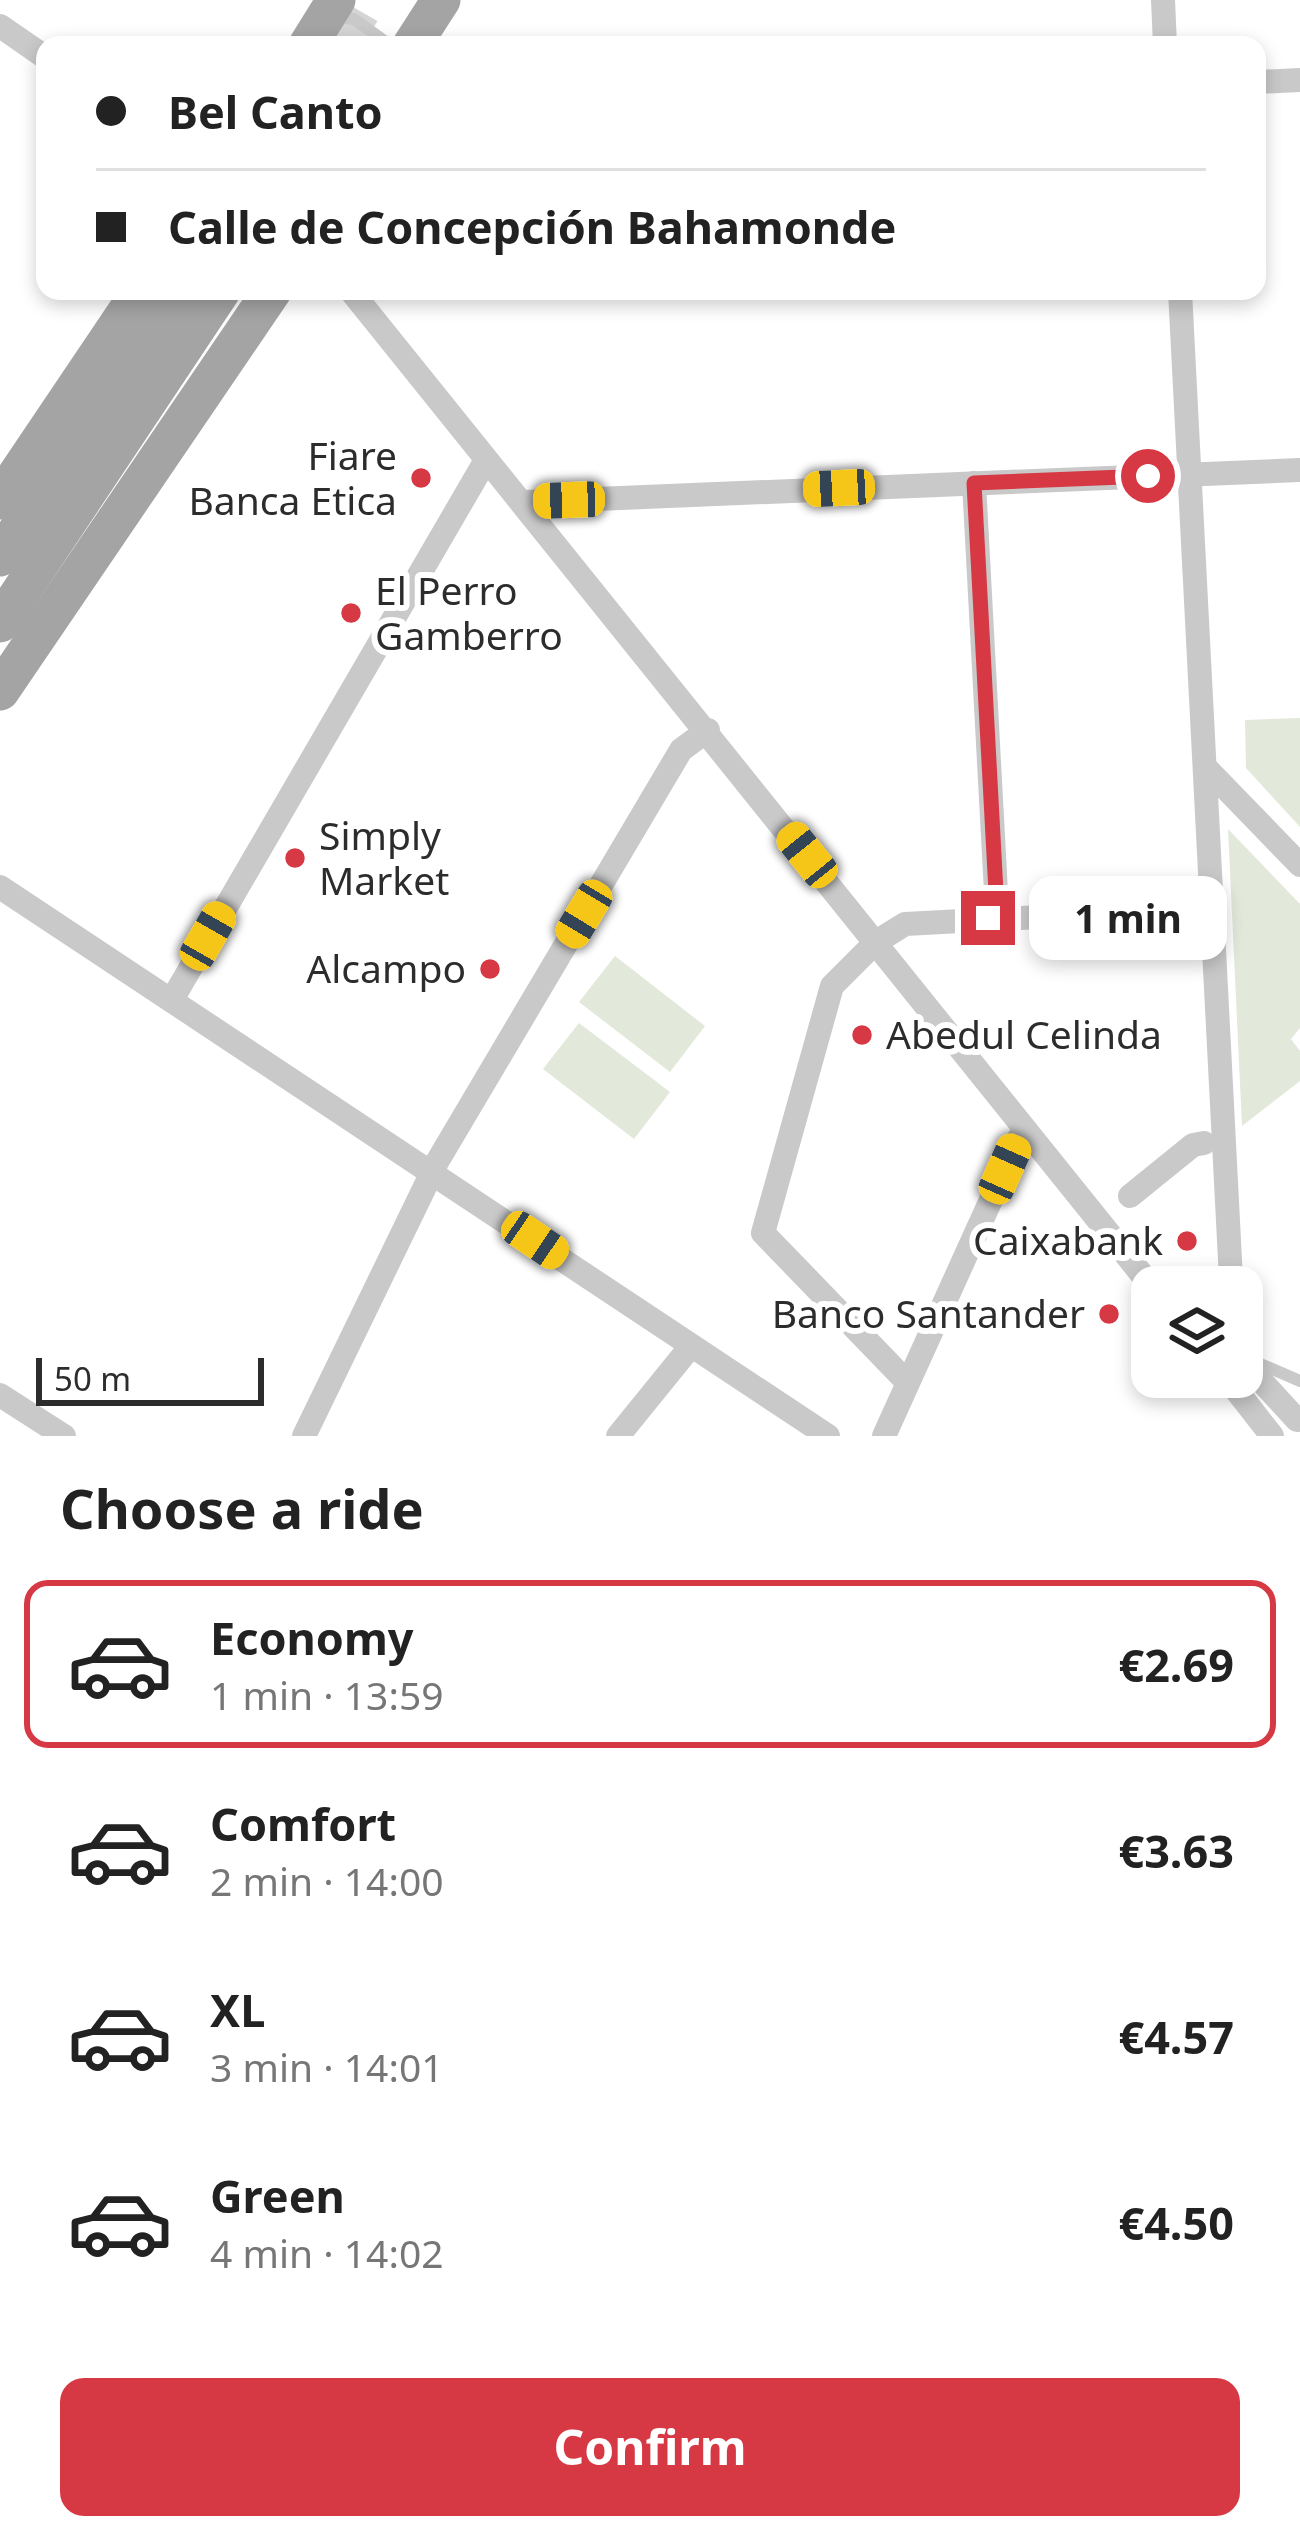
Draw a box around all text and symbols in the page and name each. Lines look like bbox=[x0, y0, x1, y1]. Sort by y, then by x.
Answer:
text: Bel Canto bbox=[168, 81, 383, 142]
text: Calle de Concepción Bahamonde bbox=[168, 196, 896, 257]
place label: Fiare Banca Etica bbox=[189, 428, 397, 526]
route start bbox=[1121, 449, 1175, 503]
marker: Fiare Banca Etica bbox=[408, 465, 434, 491]
car bbox=[802, 468, 876, 508]
car bbox=[532, 481, 606, 519]
place label: El Perro Gamberro bbox=[375, 563, 563, 661]
marker: El Perro Gamberro bbox=[338, 600, 364, 626]
place label: Simply Market bbox=[319, 808, 449, 906]
car bbox=[770, 816, 844, 894]
marker: Simply Market bbox=[282, 845, 308, 871]
car bbox=[550, 874, 618, 954]
callout: 1 min bbox=[1030, 876, 1228, 960]
route end bbox=[961, 891, 1015, 945]
text: 1 min bbox=[1074, 891, 1182, 944]
car bbox=[174, 896, 242, 976]
place label: Alcampo bbox=[306, 941, 466, 994]
marker: Alcampo bbox=[477, 956, 503, 982]
place label: Abedul Celinda bbox=[886, 1007, 1162, 1060]
marker: Abedul Celinda bbox=[849, 1022, 875, 1048]
car bbox=[974, 1129, 1036, 1209]
car bbox=[495, 1205, 575, 1275]
place label: Caixabank bbox=[973, 1213, 1163, 1266]
marker: Caixabank bbox=[1174, 1228, 1200, 1254]
map controls bbox=[1131, 1266, 1263, 1398]
button: layers bbox=[1131, 1266, 1263, 1398]
place label: Banco Santander bbox=[772, 1286, 1085, 1339]
marker: Banco Santander bbox=[1096, 1301, 1122, 1327]
scale bar bbox=[36, 1352, 264, 1405]
text: 50 m bbox=[54, 1356, 131, 1401]
text: Choose a ride bbox=[60, 1471, 424, 1545]
text: Economy bbox=[210, 1607, 414, 1668]
icon: car bbox=[66, 1610, 174, 1718]
text: €2.69 bbox=[1118, 1634, 1234, 1695]
text: 1 min · 13:59 bbox=[210, 1668, 444, 1721]
text: Comfort bbox=[210, 1793, 396, 1854]
icon: car bbox=[66, 1796, 174, 1904]
text: €3.63 bbox=[1118, 1820, 1234, 1881]
text: 2 min · 14:00 bbox=[210, 1854, 444, 1907]
text: XL bbox=[210, 1979, 265, 2040]
icon: car bbox=[66, 1982, 174, 2090]
text: €4.57 bbox=[1118, 2006, 1234, 2067]
text: 3 min · 14:01 bbox=[210, 2040, 444, 2093]
text: Green bbox=[210, 2165, 345, 2226]
icon: car bbox=[66, 2168, 174, 2276]
text: €4.50 bbox=[1118, 2192, 1234, 2253]
text: 4 min · 14:02 bbox=[210, 2226, 444, 2279]
button: Confirm bbox=[60, 2378, 1240, 2516]

